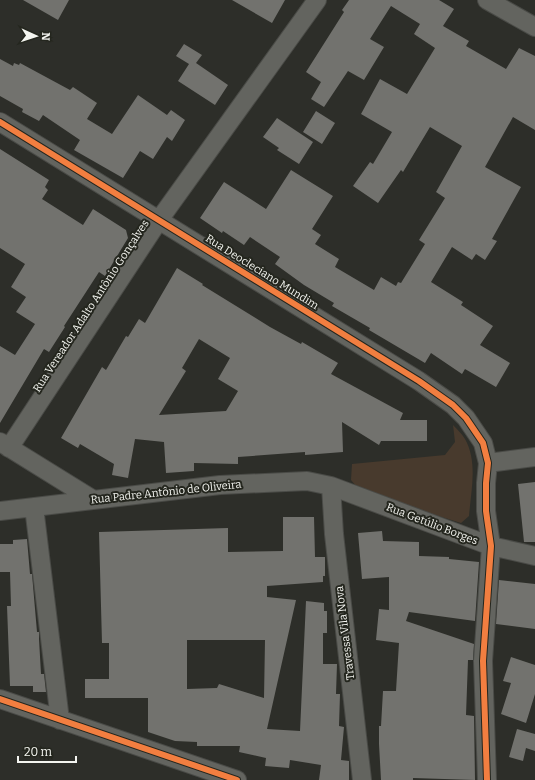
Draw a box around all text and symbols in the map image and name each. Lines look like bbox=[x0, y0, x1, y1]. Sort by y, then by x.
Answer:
north arrow bbox=[16, 16, 56, 56]
text: N bbox=[39, 32, 52, 42]
street label: Rua Vereador Adalto Antônio Gonçalves bbox=[30, 217, 152, 395]
street label: Rua Deocleciano Mundim bbox=[203, 232, 321, 312]
street label: Rua Padre Antônio de Oliveira bbox=[90, 478, 242, 506]
street label: Rua Getúlio Borges bbox=[384, 501, 480, 547]
street label: Travessa Vila Nova bbox=[333, 585, 357, 681]
scale bar bbox=[18, 738, 76, 764]
text: 20 m bbox=[24, 745, 53, 759]

